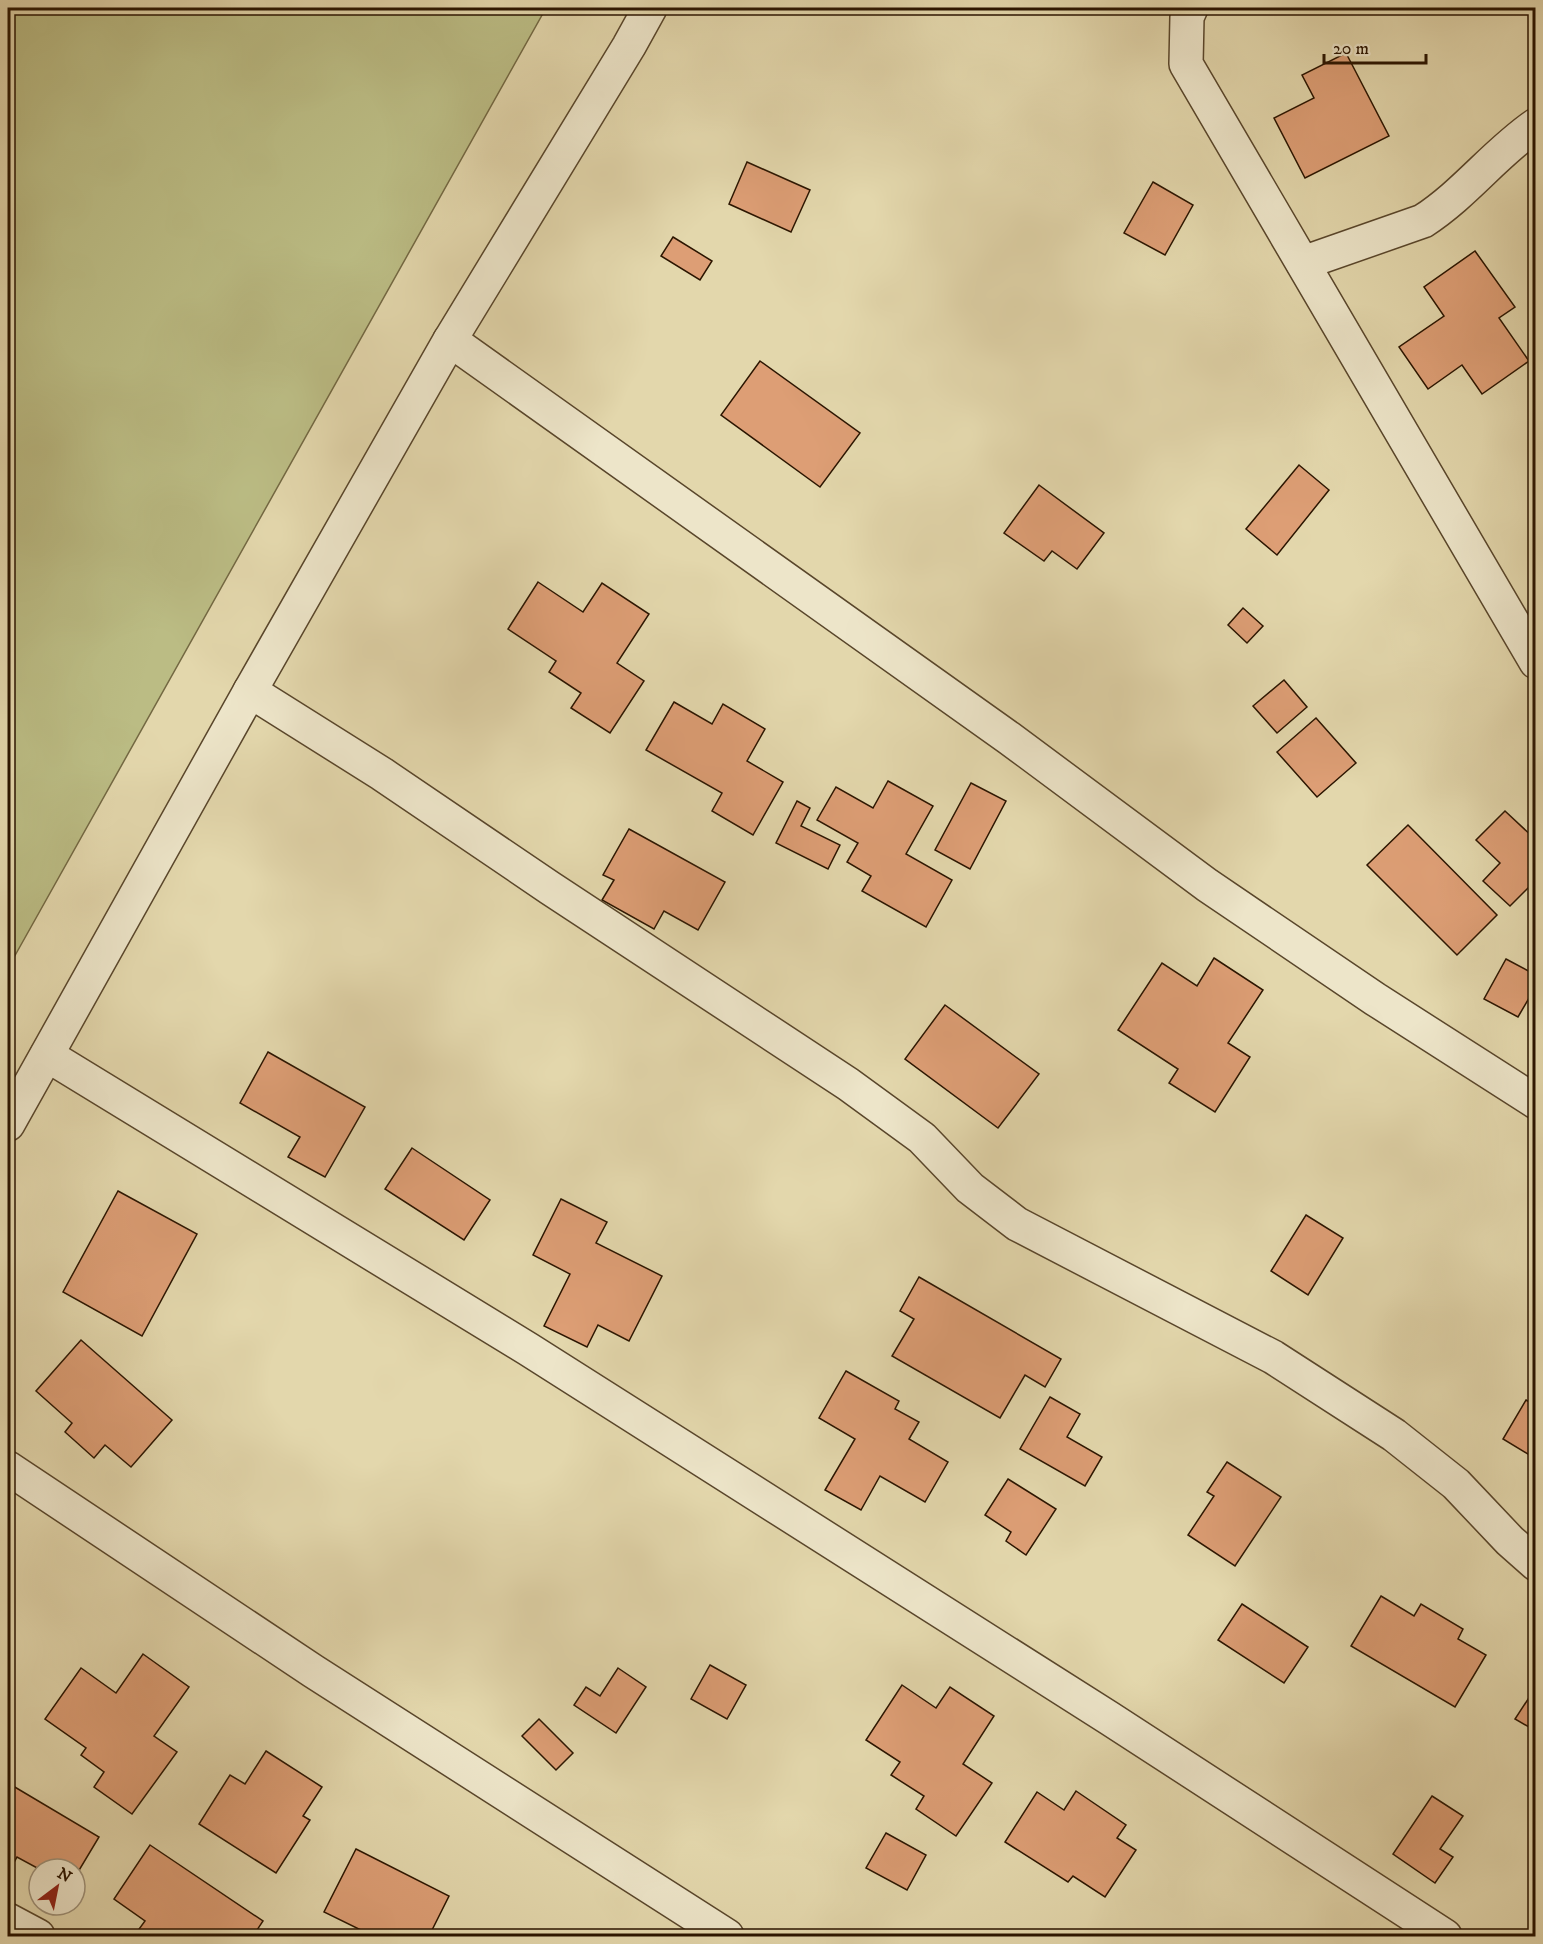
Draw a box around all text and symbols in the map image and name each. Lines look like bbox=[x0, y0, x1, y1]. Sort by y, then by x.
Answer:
scale bar bbox=[1324, 27, 1426, 65]
text: 20 m bbox=[1333, 38, 1369, 60]
north arrow bbox=[27, 1857, 87, 1917]
text: N bbox=[54, 1863, 75, 1887]

